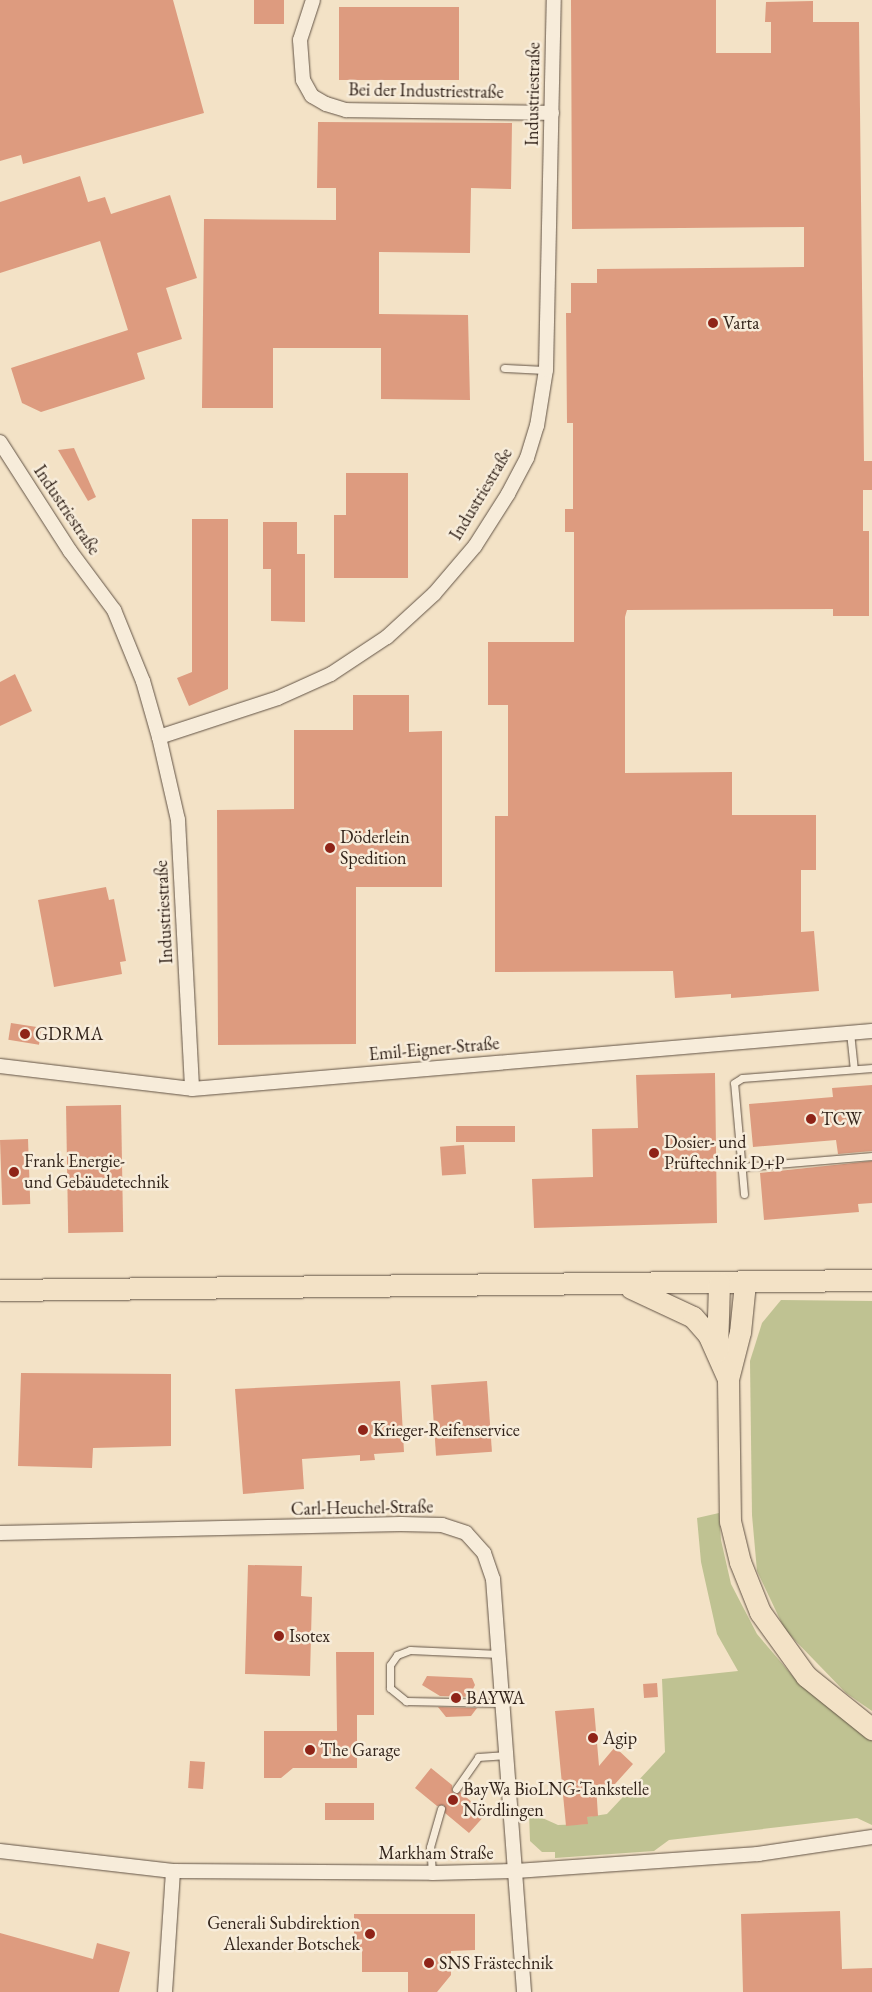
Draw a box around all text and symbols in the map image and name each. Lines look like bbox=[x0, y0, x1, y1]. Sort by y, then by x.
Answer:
street label: Industriestraße bbox=[521, 42, 545, 146]
street label: Bei der Industriestraße bbox=[348, 79, 504, 103]
place label: Varta bbox=[723, 312, 759, 334]
marker: Varta bbox=[707, 317, 719, 329]
street label: Industriestraße bbox=[445, 444, 517, 544]
street label: Industriestraße bbox=[29, 461, 105, 559]
place label: Döderlein Spedition bbox=[340, 827, 410, 870]
marker: Döderlein Spedition bbox=[324, 842, 336, 854]
street label: Industriestraße bbox=[150, 860, 178, 964]
place label: GDRMA bbox=[35, 1023, 103, 1045]
marker: GDRMA bbox=[19, 1028, 31, 1040]
street label: Emil-Eigner-Straße bbox=[368, 1033, 500, 1065]
place label: TCW bbox=[821, 1108, 862, 1130]
marker: TCW bbox=[805, 1113, 817, 1125]
place label: Dosier- und Prüftechnik D+P bbox=[664, 1132, 784, 1174]
marker: Dosier- und Prüftechnik D+P bbox=[648, 1147, 660, 1159]
place label: Frank Energie- und Gebäudetechnik bbox=[24, 1151, 169, 1194]
marker: Frank Energie- und Gebäudetechnik bbox=[8, 1166, 20, 1178]
place label: Krieger-Reifenservice bbox=[373, 1419, 520, 1441]
marker: Krieger-Reifenservice bbox=[357, 1424, 369, 1436]
street label: Carl-Heuchel-Straße bbox=[291, 1496, 433, 1520]
place label: Isotex bbox=[289, 1625, 330, 1647]
marker: Isotex bbox=[273, 1630, 285, 1642]
place label: BAYWA bbox=[466, 1687, 525, 1709]
marker: BAYWA bbox=[450, 1692, 462, 1704]
place label: Agip bbox=[603, 1727, 637, 1749]
marker: Agip bbox=[587, 1732, 599, 1744]
place label: The Garage bbox=[320, 1739, 400, 1761]
marker: The Garage bbox=[304, 1744, 316, 1756]
place label: BayWa BioLNG-Tankstelle Nördlingen bbox=[463, 1779, 649, 1822]
marker: BayWa BioLNG-Tankstelle Nördlingen bbox=[447, 1794, 459, 1806]
street label: Markham Straße bbox=[379, 1842, 493, 1864]
place label: Generali Subdirektion Alexander Botschek bbox=[207, 1913, 360, 1956]
marker: Generali Subdirektion Alexander Botschek bbox=[364, 1928, 376, 1940]
place label: SNS Frästechnik bbox=[439, 1952, 553, 1974]
marker: SNS Frästechnik bbox=[423, 1957, 435, 1969]

